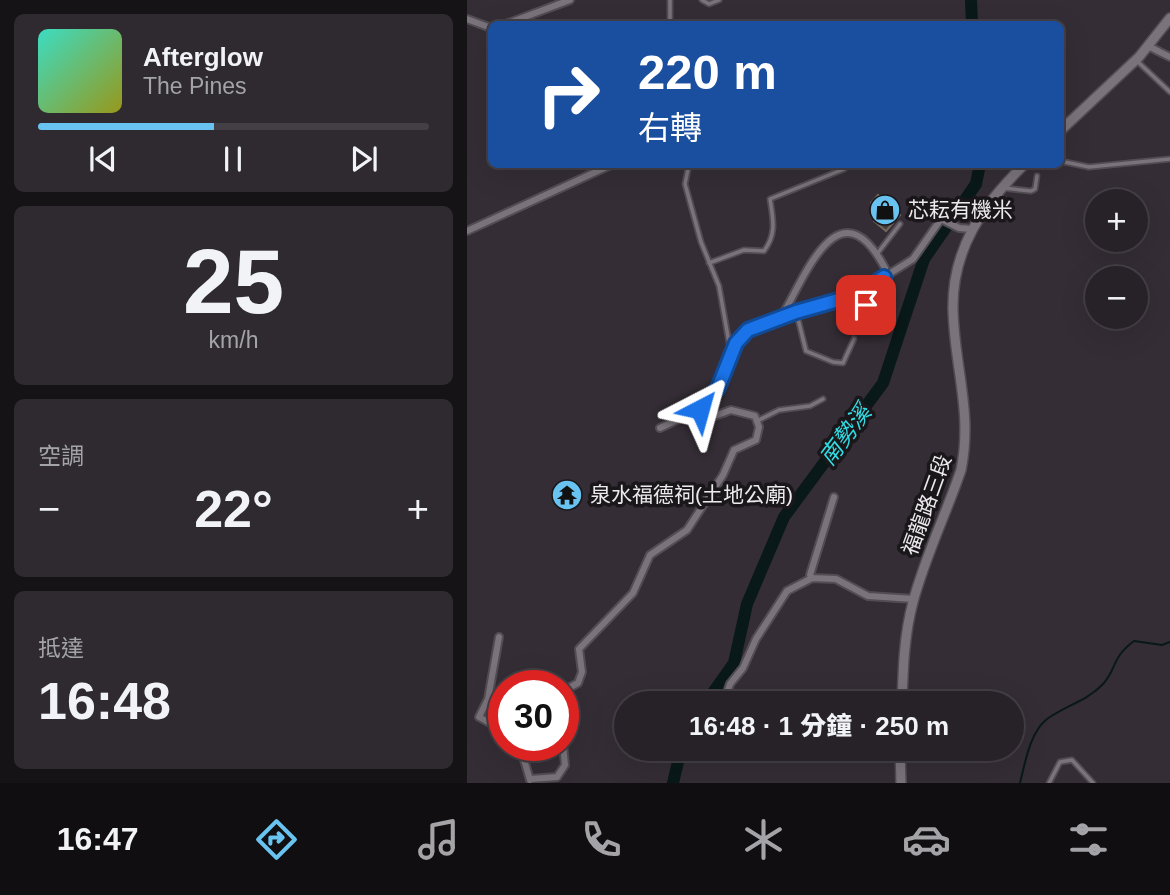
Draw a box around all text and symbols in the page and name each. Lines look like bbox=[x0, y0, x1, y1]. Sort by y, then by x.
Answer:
text: Afterglow bbox=[143, 42, 263, 72]
text: 220 m bbox=[638, 45, 777, 99]
icon: right bbox=[523, 49, 614, 140]
text: The Pines bbox=[143, 73, 247, 99]
text: 右轉 bbox=[638, 110, 702, 146]
icon: previous bbox=[84, 140, 122, 178]
icon: pause bbox=[214, 140, 252, 178]
icon: next bbox=[345, 140, 383, 178]
map controls bbox=[1085, 189, 1148, 329]
button: + bbox=[1085, 189, 1148, 252]
shop icon: 芯耘有機米 bbox=[868, 193, 902, 227]
place label: 芯耘有機米 bbox=[908, 198, 1013, 221]
text: 25 bbox=[183, 231, 284, 332]
button: − bbox=[1085, 266, 1148, 329]
pin bbox=[836, 275, 896, 335]
icon: arrive bbox=[847, 286, 885, 324]
text: km/h bbox=[209, 327, 258, 353]
position arrow bbox=[663, 372, 737, 446]
water label: 南勢溪 bbox=[814, 397, 878, 470]
text: 空調 bbox=[38, 443, 84, 469]
street label: 福龍路三段 bbox=[898, 452, 955, 558]
temple icon: 泉水福德祠(土地公廟) bbox=[550, 478, 584, 512]
text: 22° bbox=[194, 480, 273, 538]
place label: 泉水福德祠(土地公廟) bbox=[590, 483, 793, 506]
text: − bbox=[38, 488, 60, 530]
text: + bbox=[407, 488, 429, 530]
text: 抵達 bbox=[38, 635, 84, 661]
speed limit sign: 30 bbox=[488, 670, 579, 761]
text: 16:48 bbox=[38, 672, 171, 730]
text: 16:48 · 1 分鐘 · 250 m bbox=[689, 711, 949, 741]
icon: directions bbox=[252, 815, 301, 864]
icon: music bbox=[414, 815, 463, 864]
icon: phone bbox=[577, 815, 626, 864]
icon: climate bbox=[739, 815, 788, 864]
icon: car bbox=[902, 815, 951, 864]
icon: filters bbox=[1064, 815, 1113, 864]
text: 16:47 bbox=[57, 821, 139, 857]

